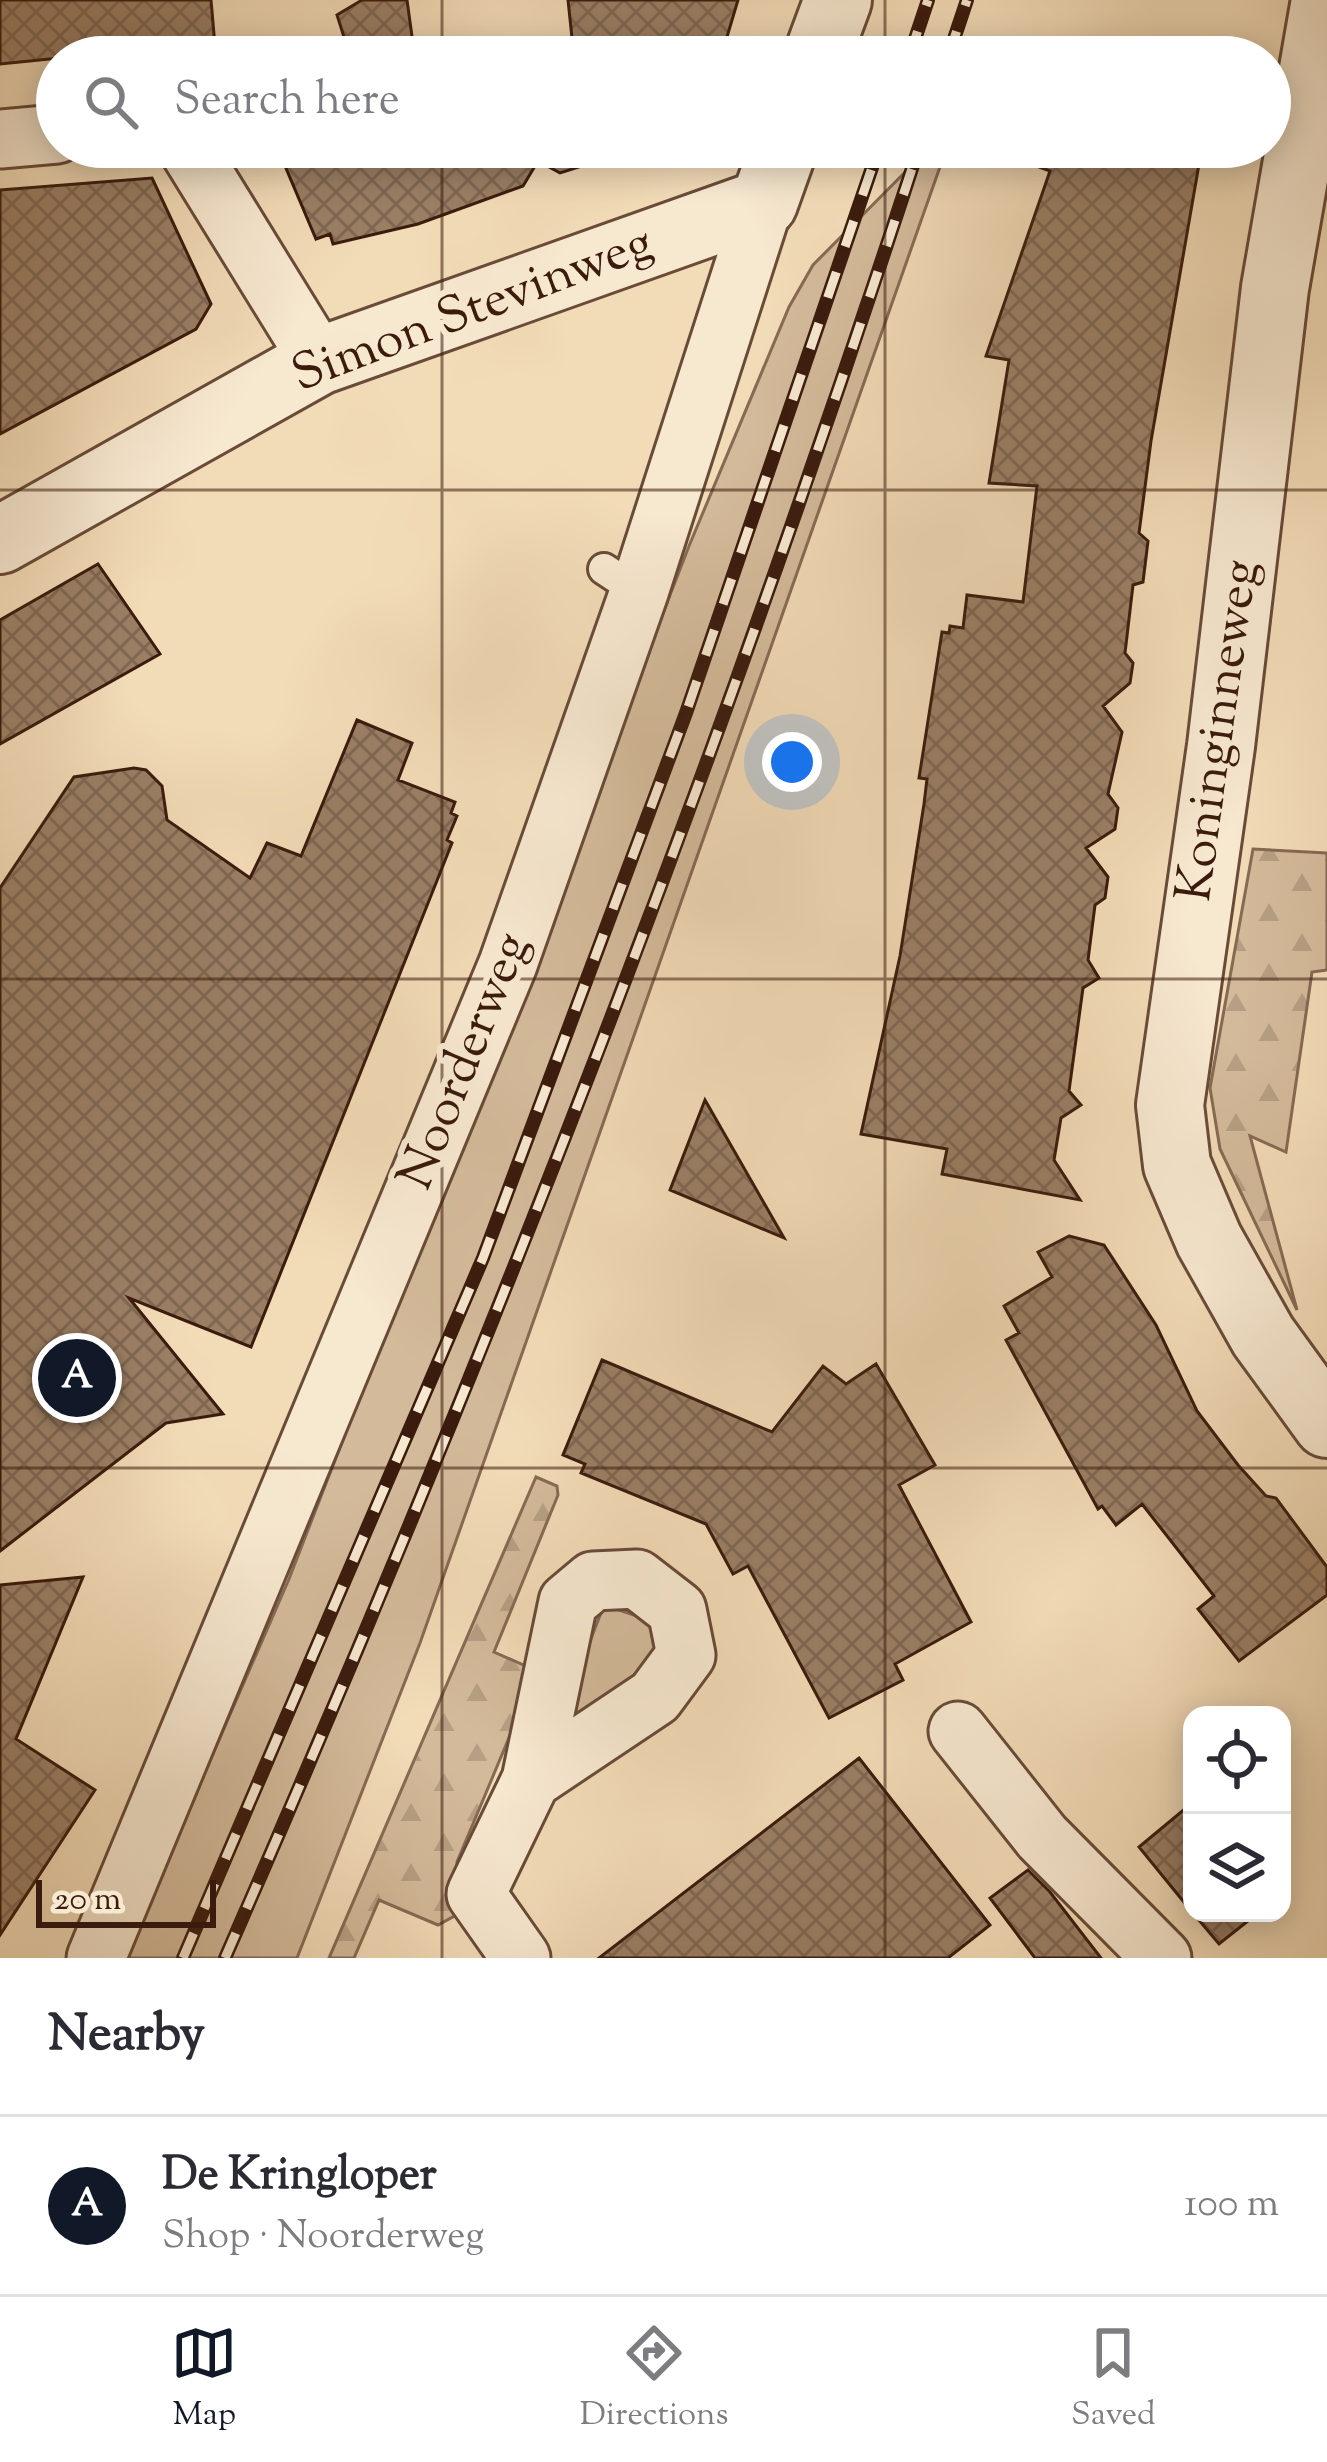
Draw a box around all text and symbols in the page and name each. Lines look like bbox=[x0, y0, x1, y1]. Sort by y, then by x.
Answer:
search box bbox=[36, 36, 1291, 168]
icon: search bbox=[78, 69, 144, 135]
text: Search here bbox=[174, 70, 400, 135]
street label: Simon Stevinweg bbox=[282, 209, 664, 413]
street label: Koninginneweg bbox=[1160, 555, 1280, 907]
your location bbox=[762, 732, 822, 792]
street label: Noorderweg bbox=[381, 922, 551, 1202]
pin: A bbox=[38, 1333, 116, 1423]
map controls bbox=[1183, 1706, 1291, 1922]
button: locate bbox=[1183, 1706, 1291, 1814]
button: layers bbox=[1183, 1814, 1291, 1922]
scale bar bbox=[36, 1874, 216, 1927]
text: 20 m bbox=[54, 1877, 121, 1925]
text: Nearby bbox=[48, 2000, 205, 2073]
text: De Kringloper bbox=[162, 2145, 437, 2210]
text: A bbox=[71, 2178, 103, 2234]
text: 100 m bbox=[1184, 2178, 1279, 2234]
text: Shop · Noorderweg bbox=[162, 2210, 484, 2266]
tab: Map bbox=[171, 2320, 237, 2440]
tab: Directions bbox=[580, 2320, 729, 2440]
tab: Saved bbox=[1071, 2320, 1156, 2440]

